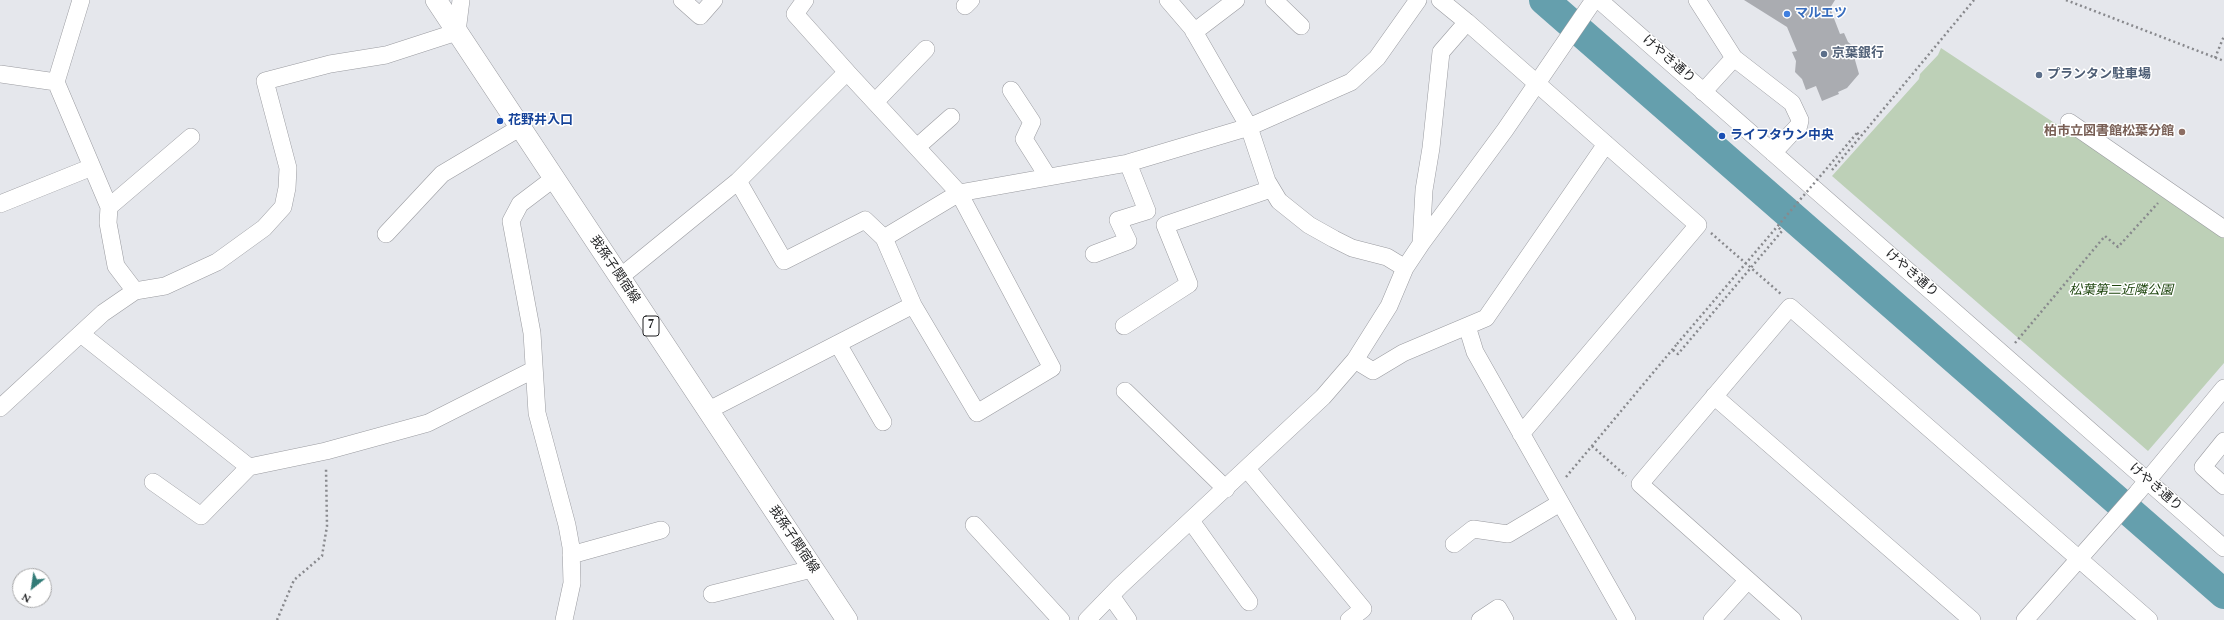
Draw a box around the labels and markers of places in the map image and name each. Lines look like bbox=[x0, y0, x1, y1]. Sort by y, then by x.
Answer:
place label: マルエツ bbox=[1795, 6, 1847, 22]
marker: マルエツ bbox=[1782, 9, 1792, 19]
place label: 京葉銀行 bbox=[1832, 46, 1884, 62]
marker: 京葉銀行 bbox=[1819, 49, 1829, 59]
place label: プランタン駐車場 bbox=[2047, 67, 2151, 83]
marker: プランタン駐車場 bbox=[2034, 70, 2044, 80]
place label: 花野井入口 bbox=[508, 113, 573, 129]
marker: 花野井入口 bbox=[495, 116, 505, 126]
place label: 柏市立図書館松葉分館 bbox=[2044, 124, 2174, 140]
marker: 柏市立図書館松葉分館 bbox=[2177, 127, 2187, 137]
place label: ライフタウン中央 bbox=[1730, 128, 1834, 144]
marker: ライフタウン中央 bbox=[1717, 131, 1727, 141]

